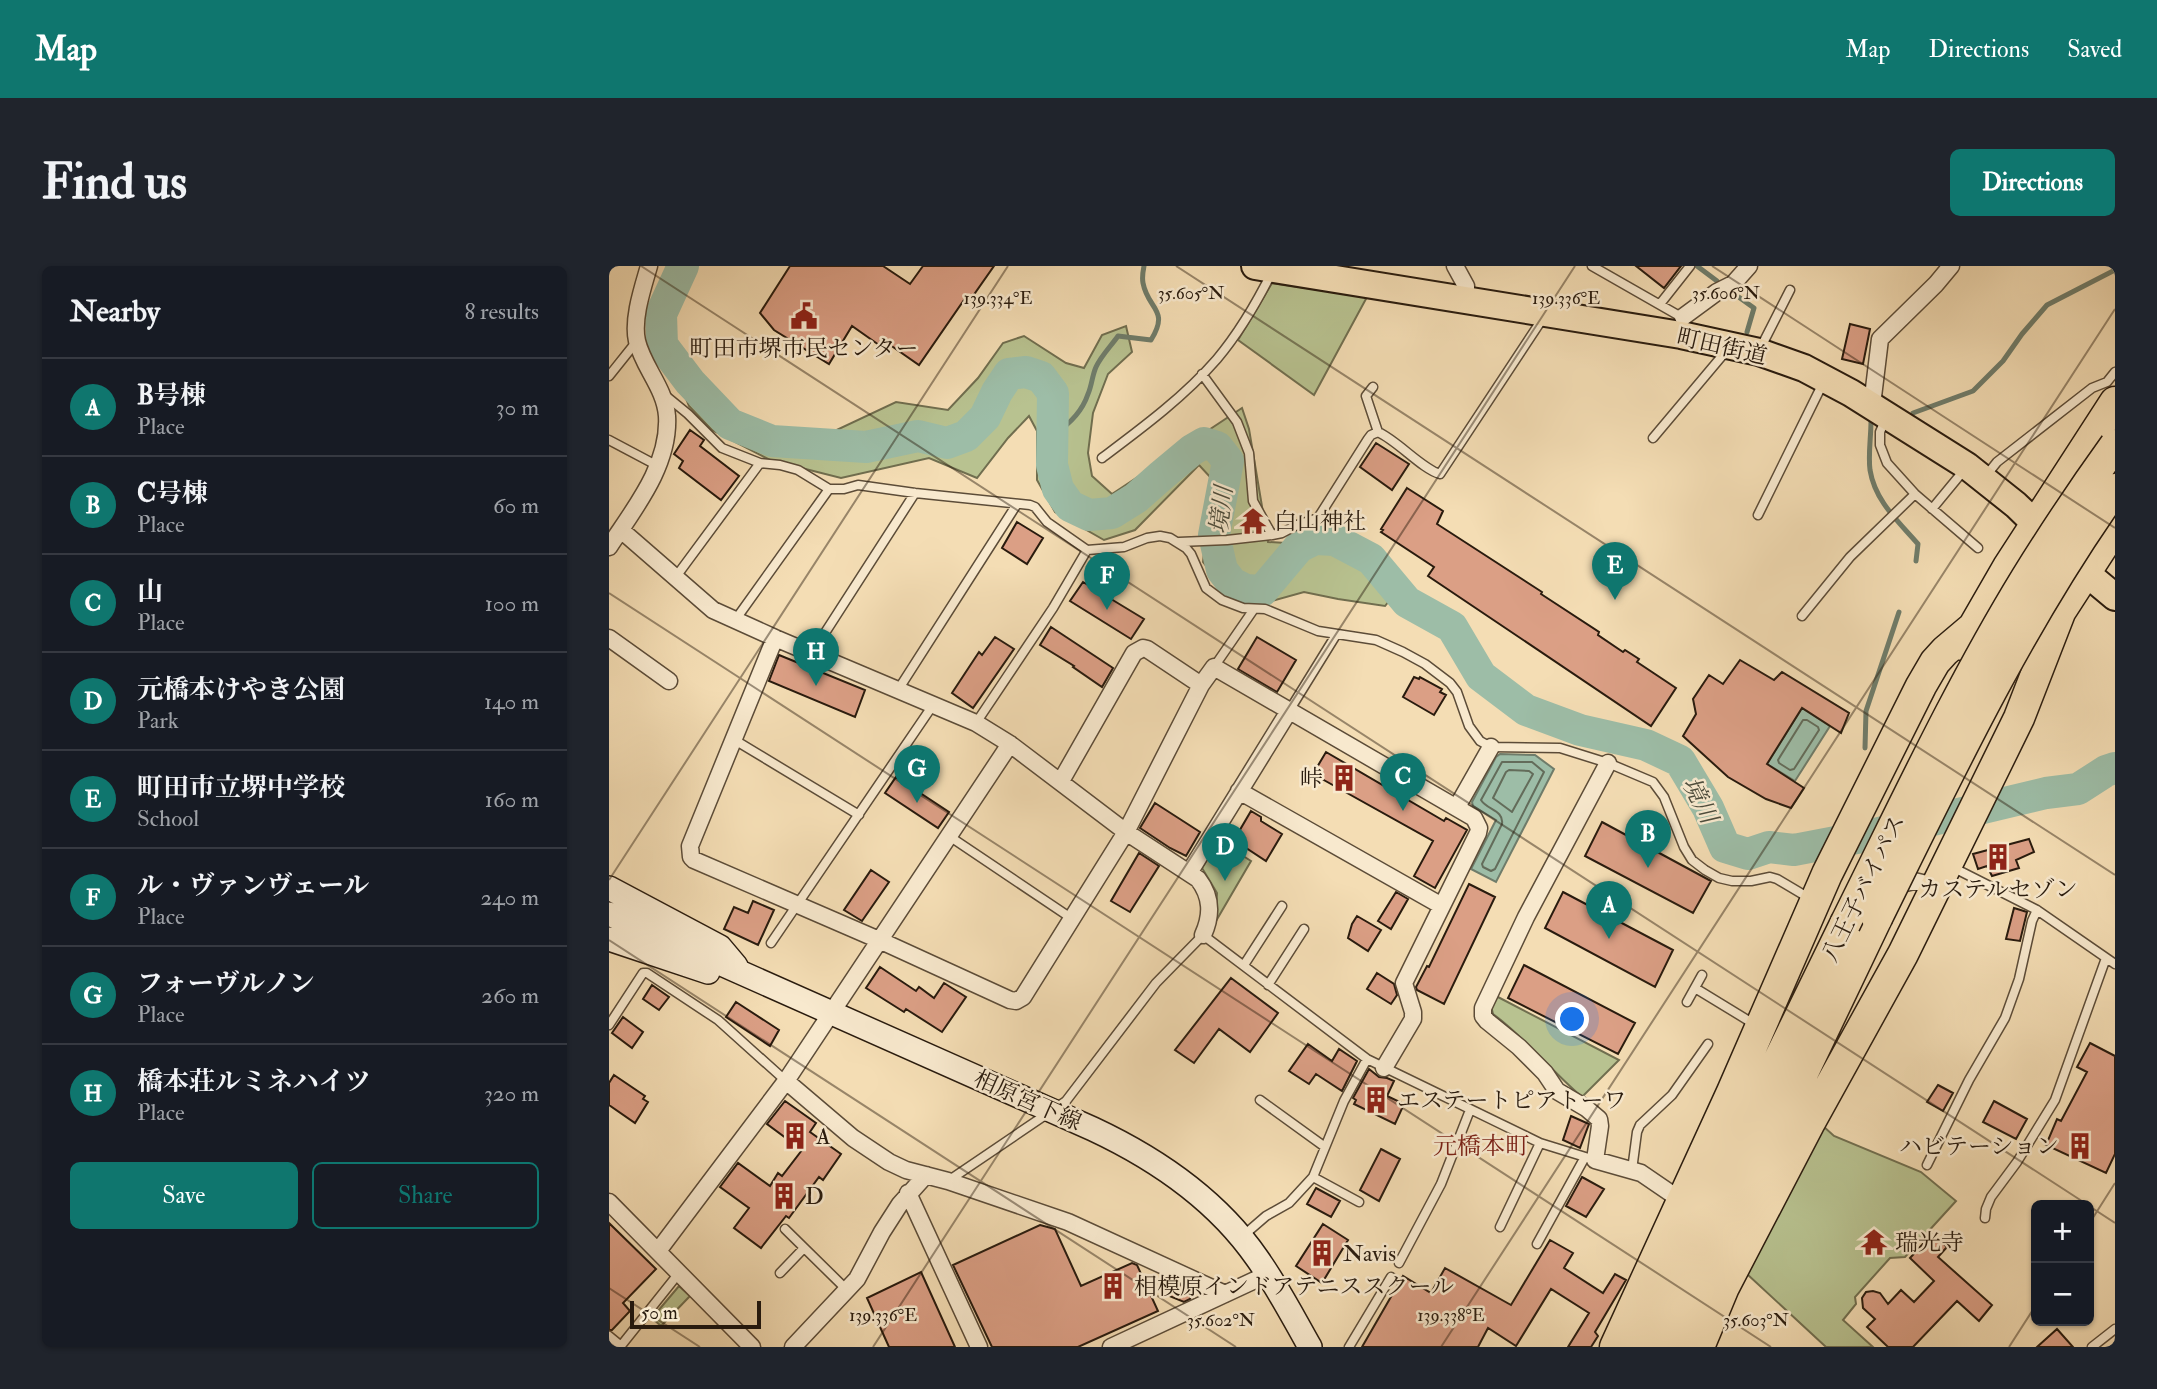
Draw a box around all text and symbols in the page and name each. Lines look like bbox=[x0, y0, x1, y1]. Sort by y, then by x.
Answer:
text: Map bbox=[35, 29, 97, 70]
text: Map bbox=[1845, 34, 1890, 65]
text: Directions bbox=[1928, 34, 2029, 65]
text: Saved bbox=[2067, 34, 2122, 65]
button: Directions bbox=[1950, 149, 2115, 216]
text: Find us bbox=[42, 152, 187, 213]
text: 35.605°N bbox=[1158, 282, 1224, 305]
text: 35.606°N bbox=[1692, 282, 1760, 305]
text: 139.334°E bbox=[964, 287, 1032, 310]
text: 139.336°E bbox=[1532, 287, 1600, 310]
text: Nearby bbox=[70, 293, 160, 330]
text: 8 results bbox=[464, 297, 539, 326]
public building icon: 町田市堺市民センター bbox=[789, 301, 819, 331]
street label: 町田街道 bbox=[1674, 322, 1770, 371]
place label: 町田市堺市民センター bbox=[689, 334, 919, 363]
text: B号棟 bbox=[137, 380, 206, 412]
text: A bbox=[86, 393, 100, 422]
text: 30 m bbox=[496, 393, 539, 422]
text: Place bbox=[137, 412, 185, 441]
text: C号棟 bbox=[137, 478, 208, 510]
water label: 境川 bbox=[1203, 481, 1240, 536]
text: B bbox=[85, 491, 101, 520]
text: 60 m bbox=[493, 491, 539, 520]
temple icon: 白山神社 bbox=[1238, 506, 1268, 536]
place label: 白山神社 bbox=[1274, 507, 1366, 536]
text: Place bbox=[137, 510, 185, 539]
pin: E bbox=[1592, 542, 1638, 600]
pin: F bbox=[1084, 552, 1130, 610]
text: 山 bbox=[137, 576, 163, 608]
text: C bbox=[85, 589, 101, 618]
text: 100 m bbox=[485, 589, 539, 618]
text: Place bbox=[137, 608, 185, 637]
pin: H bbox=[793, 628, 839, 686]
text: 元橋本けやき公園 bbox=[137, 674, 345, 706]
text: D bbox=[84, 687, 102, 716]
text: 140 m bbox=[484, 687, 539, 716]
text: Park bbox=[137, 706, 179, 735]
pin: G bbox=[894, 745, 940, 803]
pin: C bbox=[1380, 753, 1426, 811]
building icon: 峠 bbox=[1329, 763, 1359, 793]
place label: 峠 bbox=[1300, 764, 1323, 793]
text: 町田市立堺中学校 bbox=[137, 772, 345, 804]
water label: 境川 bbox=[1675, 772, 1726, 831]
text: E bbox=[85, 785, 101, 814]
text: 160 m bbox=[485, 785, 539, 814]
text: School bbox=[137, 804, 199, 833]
pin: B bbox=[1625, 810, 1671, 868]
street label: 八王子バイパス bbox=[1815, 810, 1912, 967]
pin: D bbox=[1202, 823, 1248, 881]
building icon: カステルセゾン bbox=[1983, 842, 2013, 872]
text: ル・ヴァンヴェール bbox=[137, 870, 369, 902]
place label: カステルセゾン bbox=[1918, 875, 2078, 904]
pin: A bbox=[1586, 881, 1632, 939]
text: F bbox=[86, 883, 100, 912]
text: 240 m bbox=[480, 883, 539, 912]
text: Place bbox=[137, 902, 185, 931]
text: フォーヴルノン bbox=[137, 968, 315, 1000]
text: G bbox=[83, 981, 103, 1010]
text: 260 m bbox=[481, 981, 539, 1010]
text: Place bbox=[137, 1000, 185, 1029]
your location bbox=[1555, 1002, 1589, 1036]
street label: 相原宮下線 bbox=[969, 1064, 1086, 1137]
text: 橋本荘ルミネハイツ bbox=[137, 1066, 371, 1098]
text: H bbox=[84, 1079, 102, 1108]
text: 320 m bbox=[484, 1079, 539, 1108]
building icon: エステートピアトーワ bbox=[1361, 1085, 1391, 1115]
place label: エステートピアトーワ bbox=[1397, 1086, 1627, 1115]
text: Place bbox=[137, 1098, 185, 1127]
building icon: A bbox=[780, 1121, 810, 1151]
place label: A bbox=[815, 1122, 831, 1151]
district label: 元橋本町 bbox=[1433, 1131, 1529, 1162]
building icon: ハビテーション bbox=[2065, 1131, 2095, 1161]
place label: ハビテーション bbox=[1899, 1132, 2059, 1161]
button: Save bbox=[70, 1162, 298, 1229]
button: Share bbox=[312, 1162, 539, 1229]
building icon: D bbox=[769, 1181, 799, 1211]
place label: D bbox=[805, 1182, 824, 1211]
map controls bbox=[2031, 1200, 2094, 1326]
button: + bbox=[2031, 1200, 2094, 1263]
temple icon: 瑞光寺 bbox=[1859, 1227, 1889, 1257]
place label: 瑞光寺 bbox=[1895, 1228, 1964, 1257]
building icon: Navis bbox=[1307, 1238, 1337, 1268]
place label: Navis bbox=[1343, 1239, 1396, 1268]
button: − bbox=[2031, 1263, 2094, 1326]
building icon: 相模原インドアテニススクール bbox=[1098, 1271, 1128, 1301]
place label: 相模原インドアテニススクール bbox=[1134, 1272, 1454, 1301]
scale bar bbox=[630, 1298, 761, 1330]
text: 50 m bbox=[641, 1301, 678, 1325]
text: 139.336°E bbox=[849, 1304, 917, 1327]
text: 139.338°E bbox=[1417, 1304, 1485, 1327]
text: 35.602°N bbox=[1187, 1309, 1255, 1332]
text: 35.603°N bbox=[1723, 1309, 1789, 1332]

